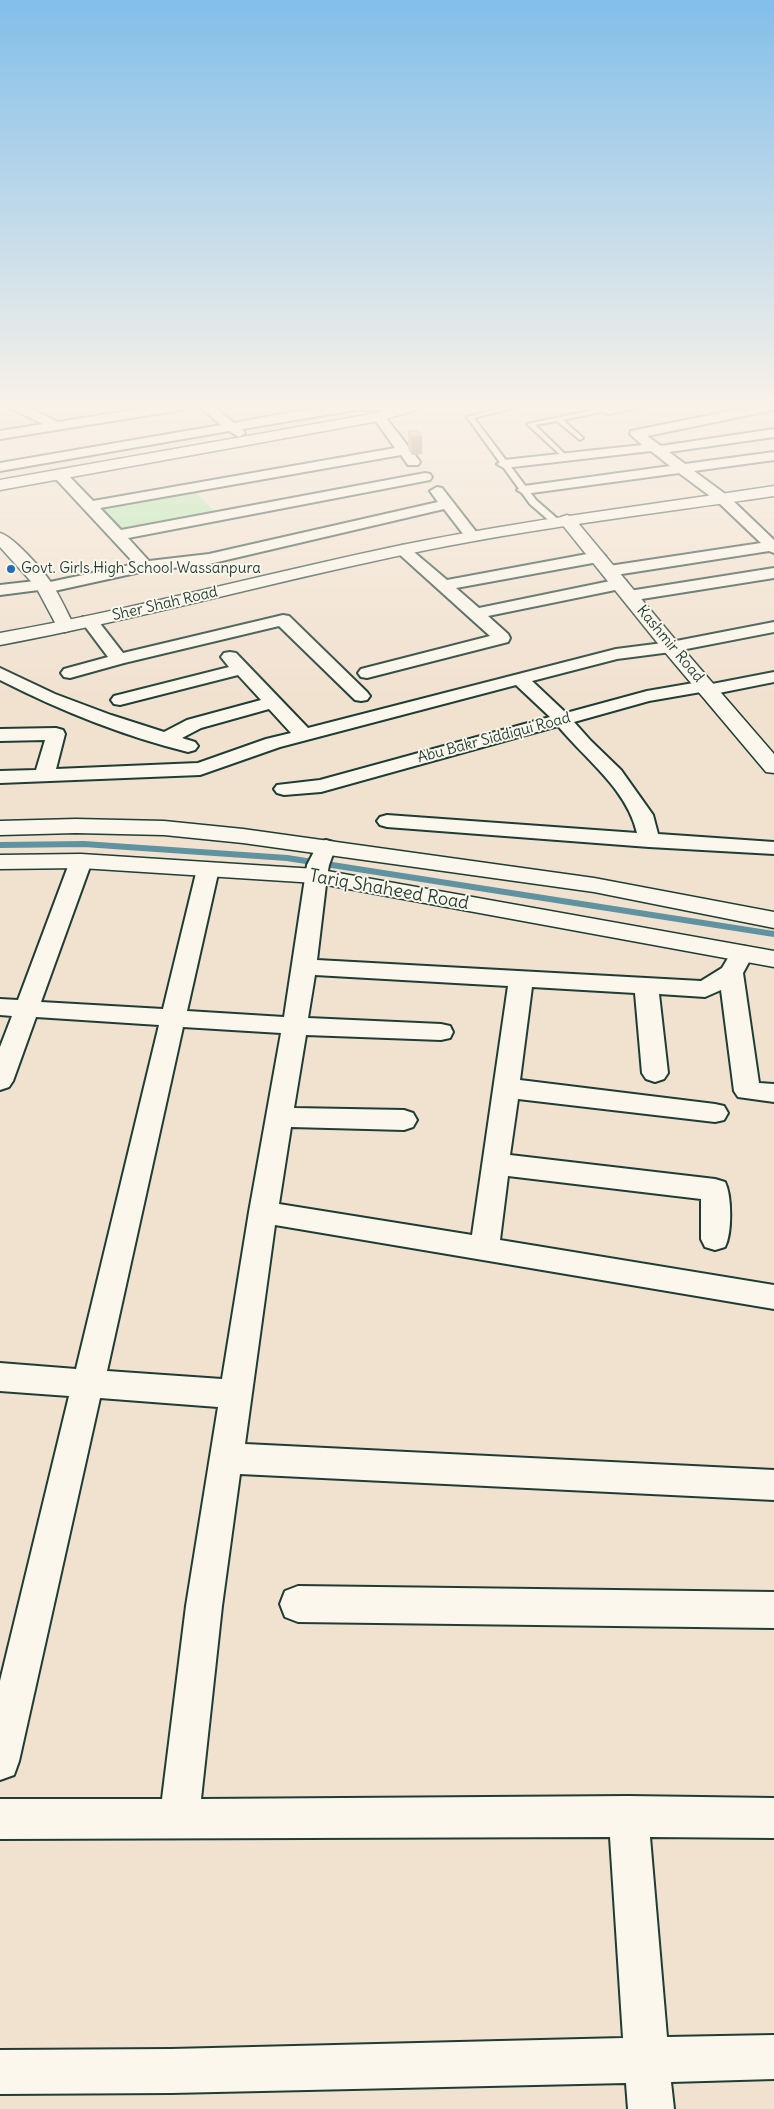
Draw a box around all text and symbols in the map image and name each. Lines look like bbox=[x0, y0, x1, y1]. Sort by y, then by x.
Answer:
place label: Govt. Girls High School Wassanpura bbox=[21, 560, 261, 578]
marker: Govt. Girls High School Wassanpura bbox=[5, 563, 17, 575]
street label: Sher Shah Road bbox=[110, 583, 220, 625]
street label: Kashmir Road bbox=[633, 602, 707, 686]
street label: Abu Bakr Siddiqui Road bbox=[415, 709, 573, 767]
street label: Tariq Shaheed Road bbox=[308, 865, 470, 915]

